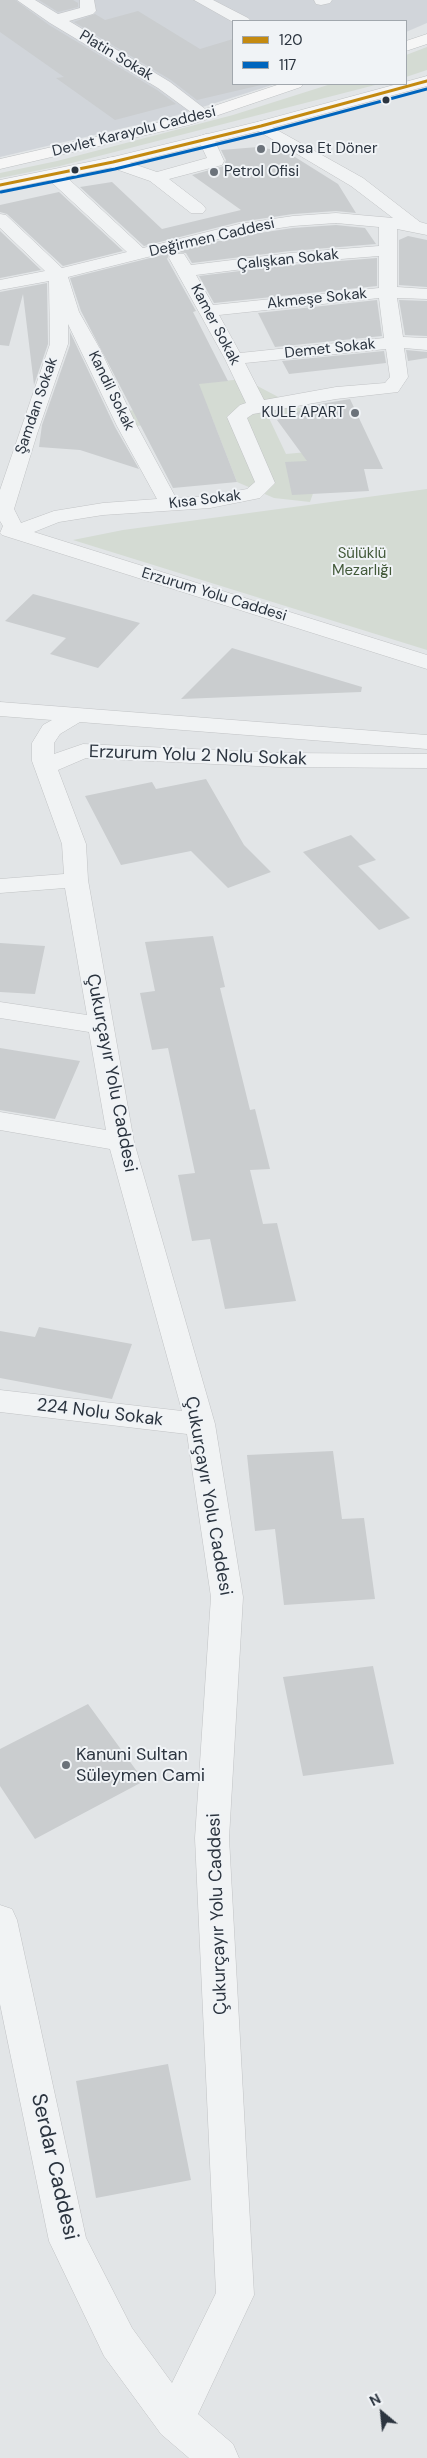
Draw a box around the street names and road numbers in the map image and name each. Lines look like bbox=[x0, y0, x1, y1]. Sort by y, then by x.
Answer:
street label: Platin Sokak bbox=[76, 27, 156, 85]
street label: Devlet Karayolu Caddesi bbox=[50, 103, 218, 161]
street label: Değirmen Caddesi bbox=[148, 215, 276, 261]
street label: Çalışkan Sokak bbox=[236, 246, 340, 274]
street label: Kamer Sokak bbox=[186, 282, 244, 368]
street label: Akmeşe Sokak bbox=[266, 285, 368, 313]
street label: Demet Sokak bbox=[284, 335, 376, 363]
street label: Kandil Sokak bbox=[84, 348, 138, 434]
street label: Şamdan Sokak bbox=[12, 355, 62, 457]
street label: Kısa Sokak bbox=[168, 487, 242, 513]
street label: Erzurum Yolu Caddesi bbox=[139, 564, 289, 626]
street label: Erzurum Yolu 2 Nolu Sokak bbox=[89, 741, 307, 771]
street label: Çukurçayır Yolu Caddesi bbox=[81, 972, 141, 1174]
street label: 224 Nolu Sokak bbox=[35, 1395, 165, 1431]
street label: Çukurçayır Yolu Caddesi bbox=[180, 1395, 236, 1597]
street label: Çukurçayır Yolu Caddesi bbox=[204, 1813, 232, 2015]
street label: Serdar Caddesi bbox=[25, 2091, 83, 2243]

